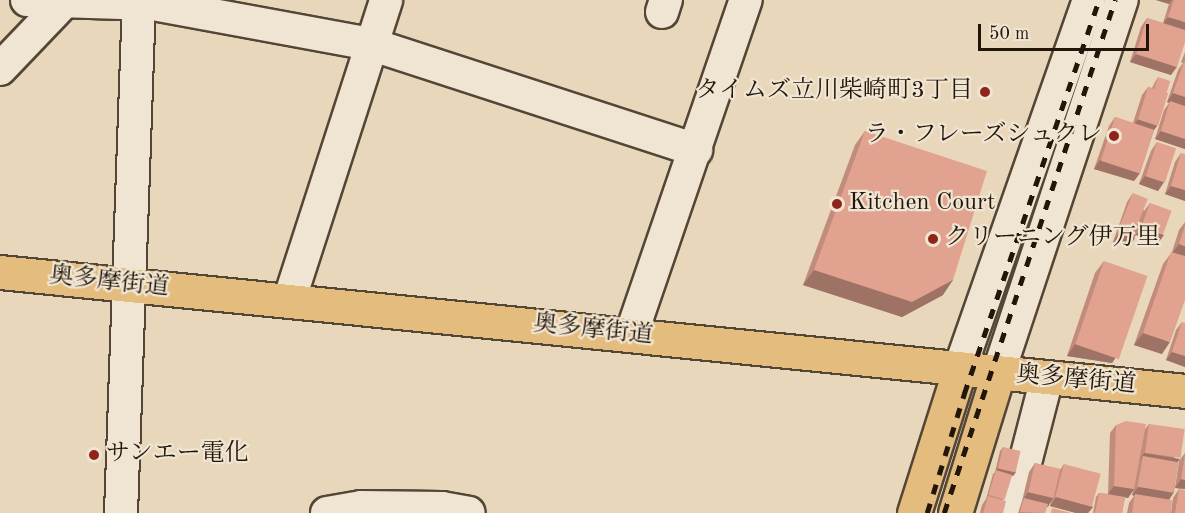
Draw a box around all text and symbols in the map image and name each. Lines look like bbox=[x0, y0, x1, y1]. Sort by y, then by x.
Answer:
scale bar bbox=[981, 12, 1152, 50]
text: 50 m bbox=[989, 25, 1029, 43]
place label: タイムズ立川柴崎町3丁目 bbox=[695, 78, 973, 106]
marker: タイムズ立川柴崎町3丁目 bbox=[978, 85, 992, 99]
place label: ラ・フレーズシュクレ bbox=[862, 122, 1102, 150]
marker: ラ・フレーズシュクレ bbox=[1107, 129, 1121, 143]
place label: Kitchen Court bbox=[849, 190, 995, 218]
marker: Kitchen Court bbox=[830, 197, 844, 211]
place label: クリーニング伊万里 bbox=[945, 225, 1161, 253]
marker: クリーニング伊万里 bbox=[926, 232, 940, 246]
street label: 奥多摩街道 bbox=[48, 262, 170, 304]
street label: 奥多摩街道 bbox=[532, 310, 654, 352]
street label: 奥多摩街道 bbox=[1015, 361, 1137, 401]
place label: サンエー電化 bbox=[106, 441, 250, 469]
marker: サンエー電化 bbox=[87, 448, 101, 462]

